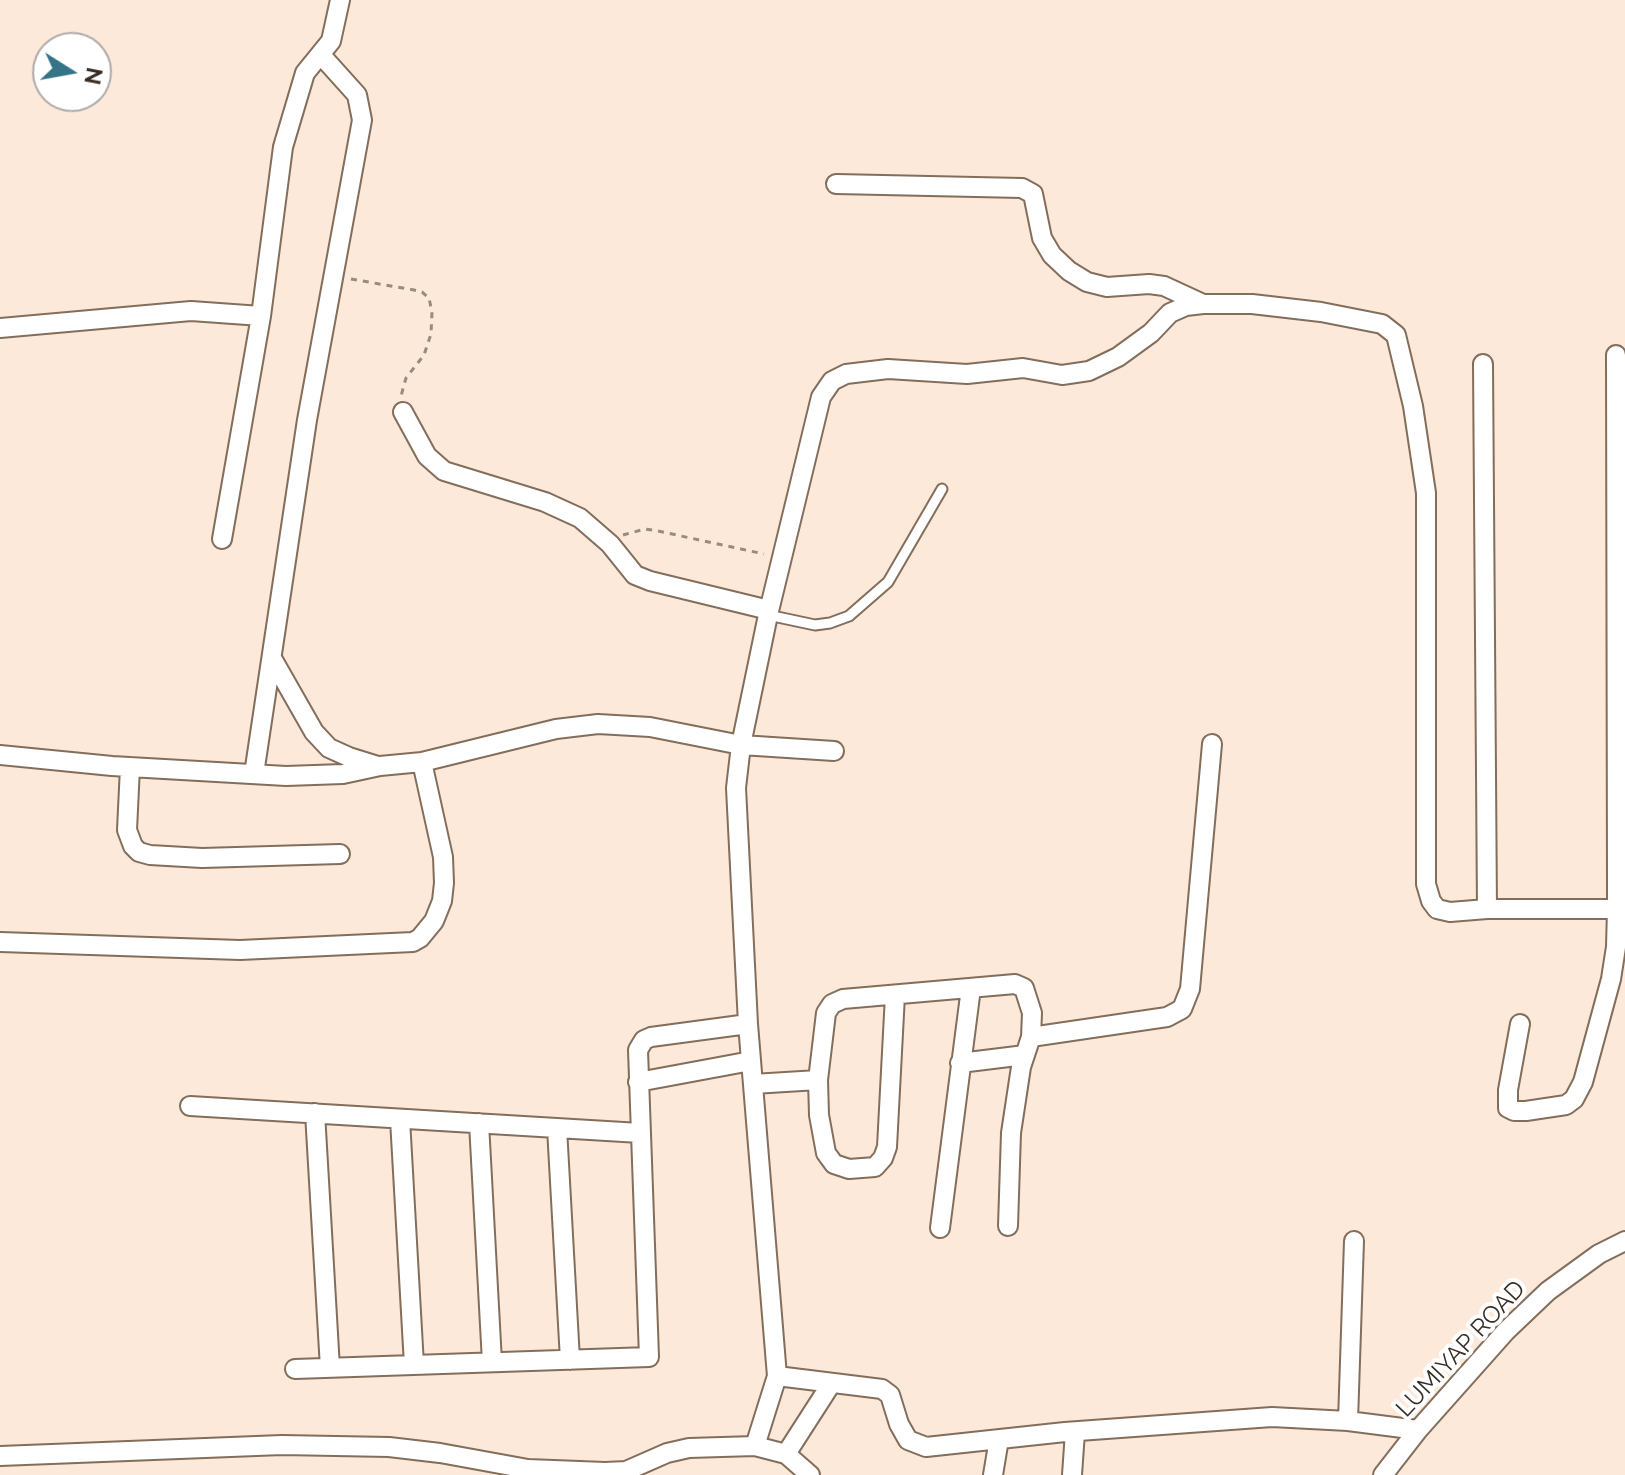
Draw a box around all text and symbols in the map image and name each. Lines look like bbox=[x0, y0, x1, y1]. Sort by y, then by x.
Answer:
north arrow bbox=[32, 32, 112, 112]
text: N bbox=[79, 65, 108, 87]
street label: LUMIYAP ROAD bbox=[1391, 1275, 1531, 1423]

